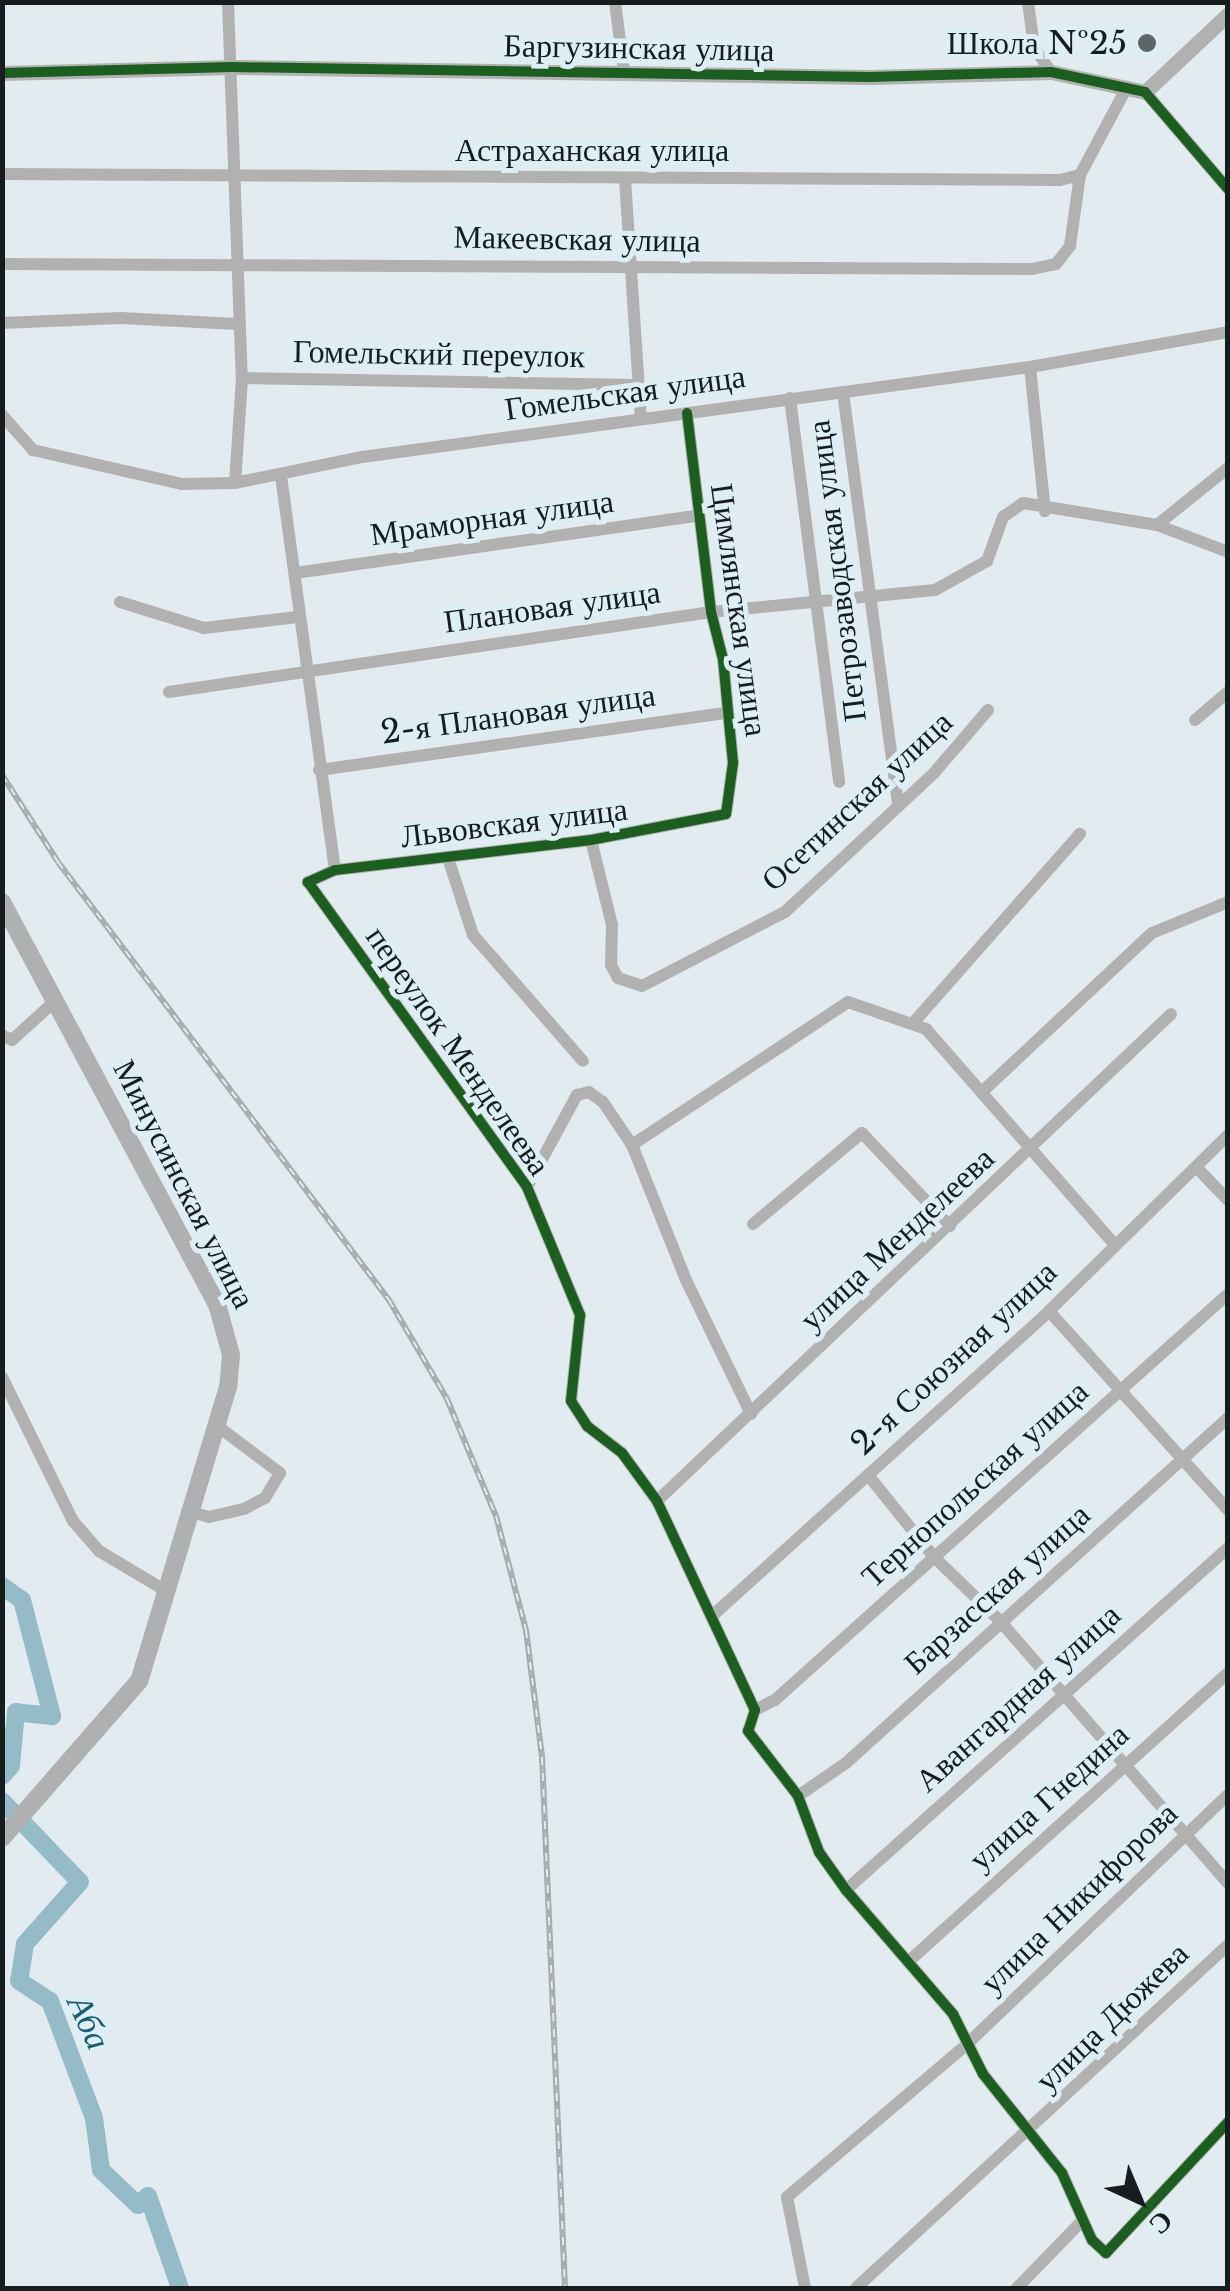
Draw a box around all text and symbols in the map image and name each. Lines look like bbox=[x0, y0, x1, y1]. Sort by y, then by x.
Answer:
place label: Школа №25 bbox=[947, 24, 1127, 62]
street label: Баргузинская улица bbox=[503, 26, 775, 70]
marker: Школа №25 bbox=[1136, 32, 1158, 54]
street label: Астраханская улица bbox=[455, 131, 729, 169]
street label: Макеевская улица bbox=[453, 218, 701, 260]
street label: Гомельский переулок bbox=[293, 332, 585, 376]
street label: Гомельская улица bbox=[502, 357, 748, 429]
street label: Петрозаводская улица bbox=[799, 418, 875, 724]
street label: Цимлянская улица bbox=[702, 481, 776, 739]
street label: Мраморная улица bbox=[368, 482, 616, 554]
street label: Плановая улица bbox=[441, 573, 663, 641]
street label: 2-я Плановая улица bbox=[378, 676, 658, 752]
street label: Осетинская улица bbox=[754, 703, 960, 899]
street label: Львовская улица bbox=[398, 790, 630, 856]
street label: переулок Менделеева bbox=[358, 919, 558, 1183]
street label: Минусинская улица bbox=[105, 1053, 263, 1315]
street label: улица Менделеева bbox=[792, 1139, 1002, 1339]
street label: 2-я Союзная улица bbox=[843, 1253, 1065, 1463]
street label: Тернопольская улица bbox=[854, 1372, 1096, 1596]
street label: Барзасская улица bbox=[896, 1496, 1098, 1682]
street label: Авангардная улица bbox=[908, 1596, 1128, 1800]
street label: улица Гнедина bbox=[961, 1715, 1137, 1879]
street label: улица Никифорова bbox=[973, 1794, 1185, 2002]
street label: улица Дюжева bbox=[1027, 1934, 1197, 2100]
water label: Аба bbox=[58, 1988, 120, 2056]
north arrow bbox=[1090, 2151, 1190, 2251]
text: С bbox=[1142, 2203, 1181, 2243]

